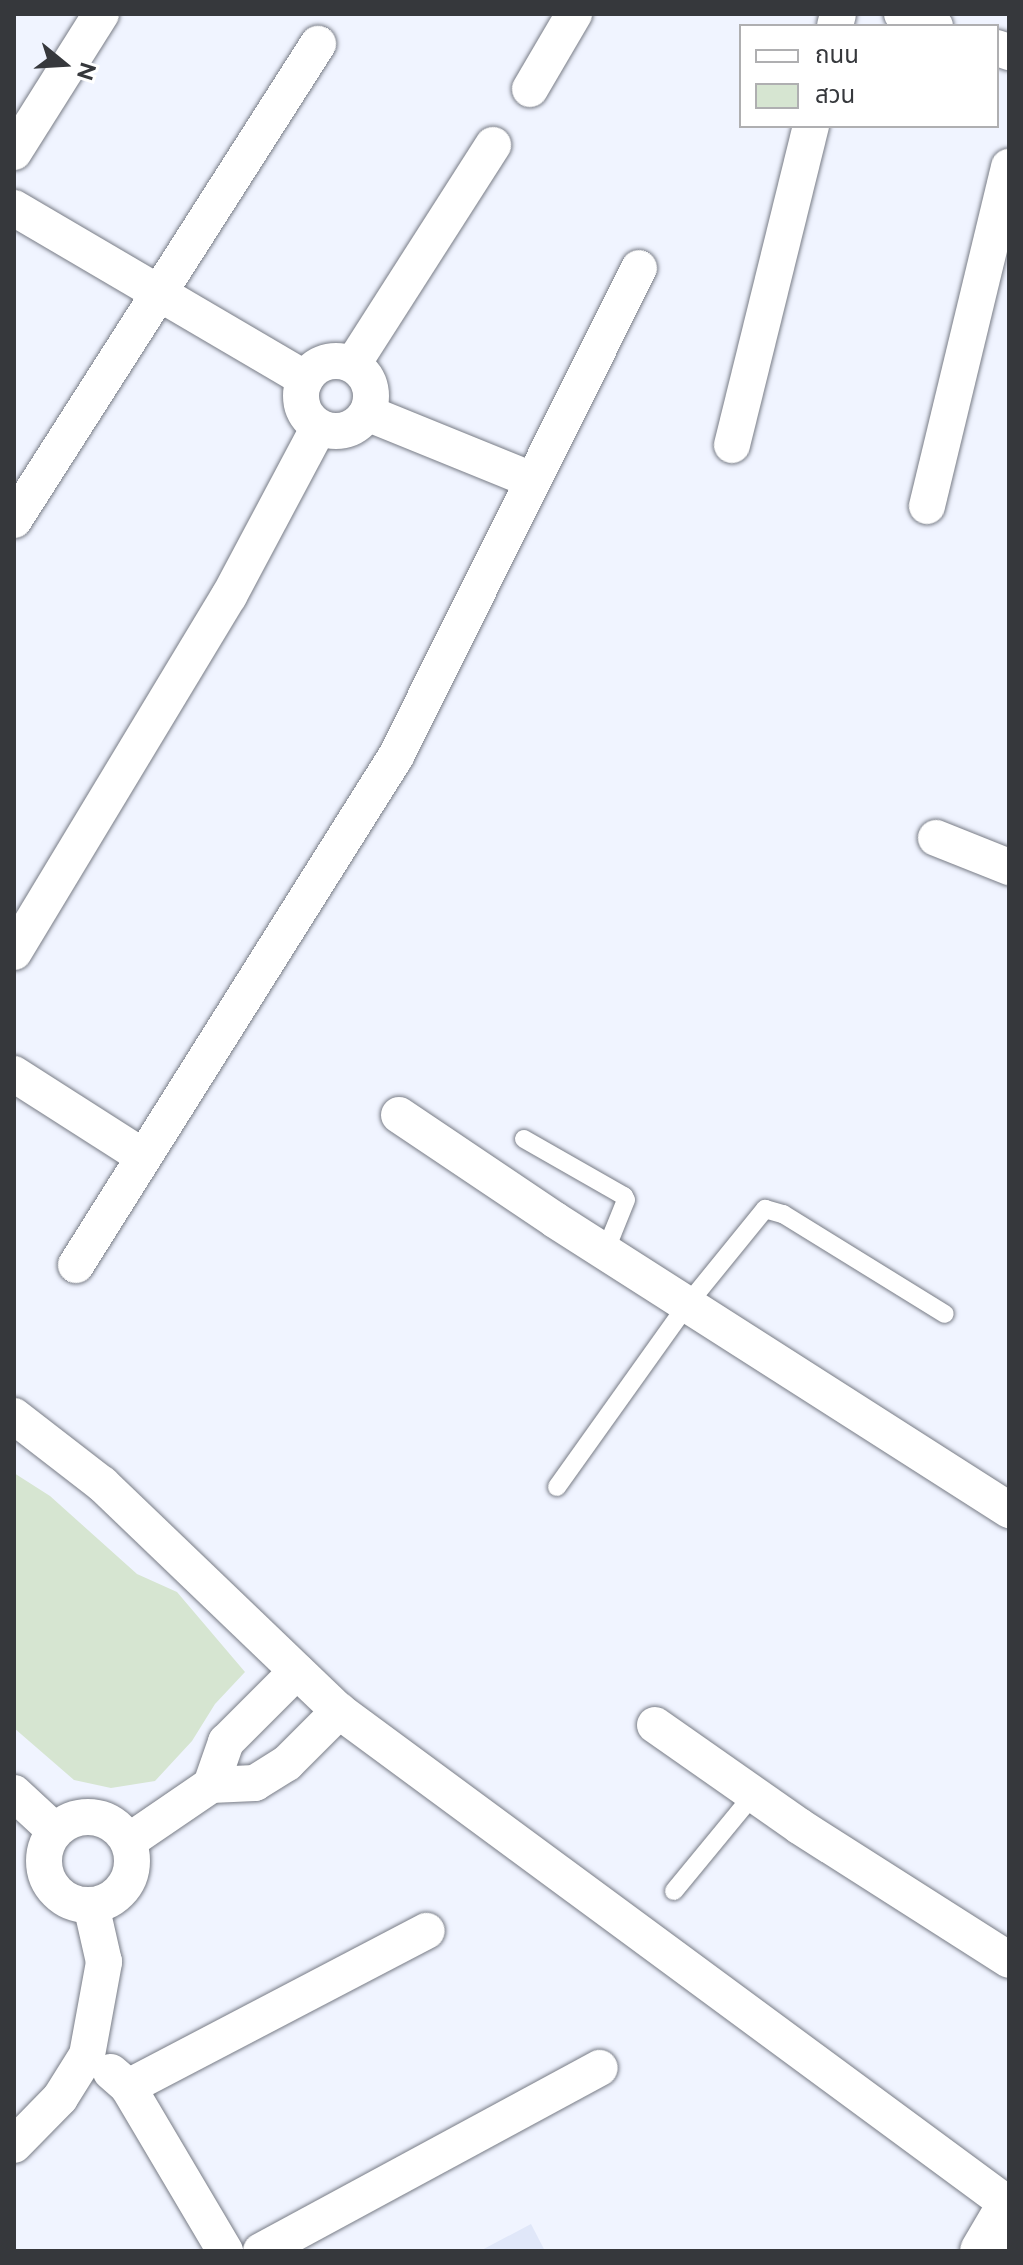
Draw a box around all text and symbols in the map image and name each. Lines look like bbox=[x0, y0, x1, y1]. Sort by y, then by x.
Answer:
north arrow bbox=[24, 24, 104, 104]
legend bbox=[739, 24, 999, 128]
text: ถนน bbox=[815, 40, 859, 69]
text: N bbox=[72, 59, 102, 83]
text: สวน bbox=[815, 80, 855, 109]

